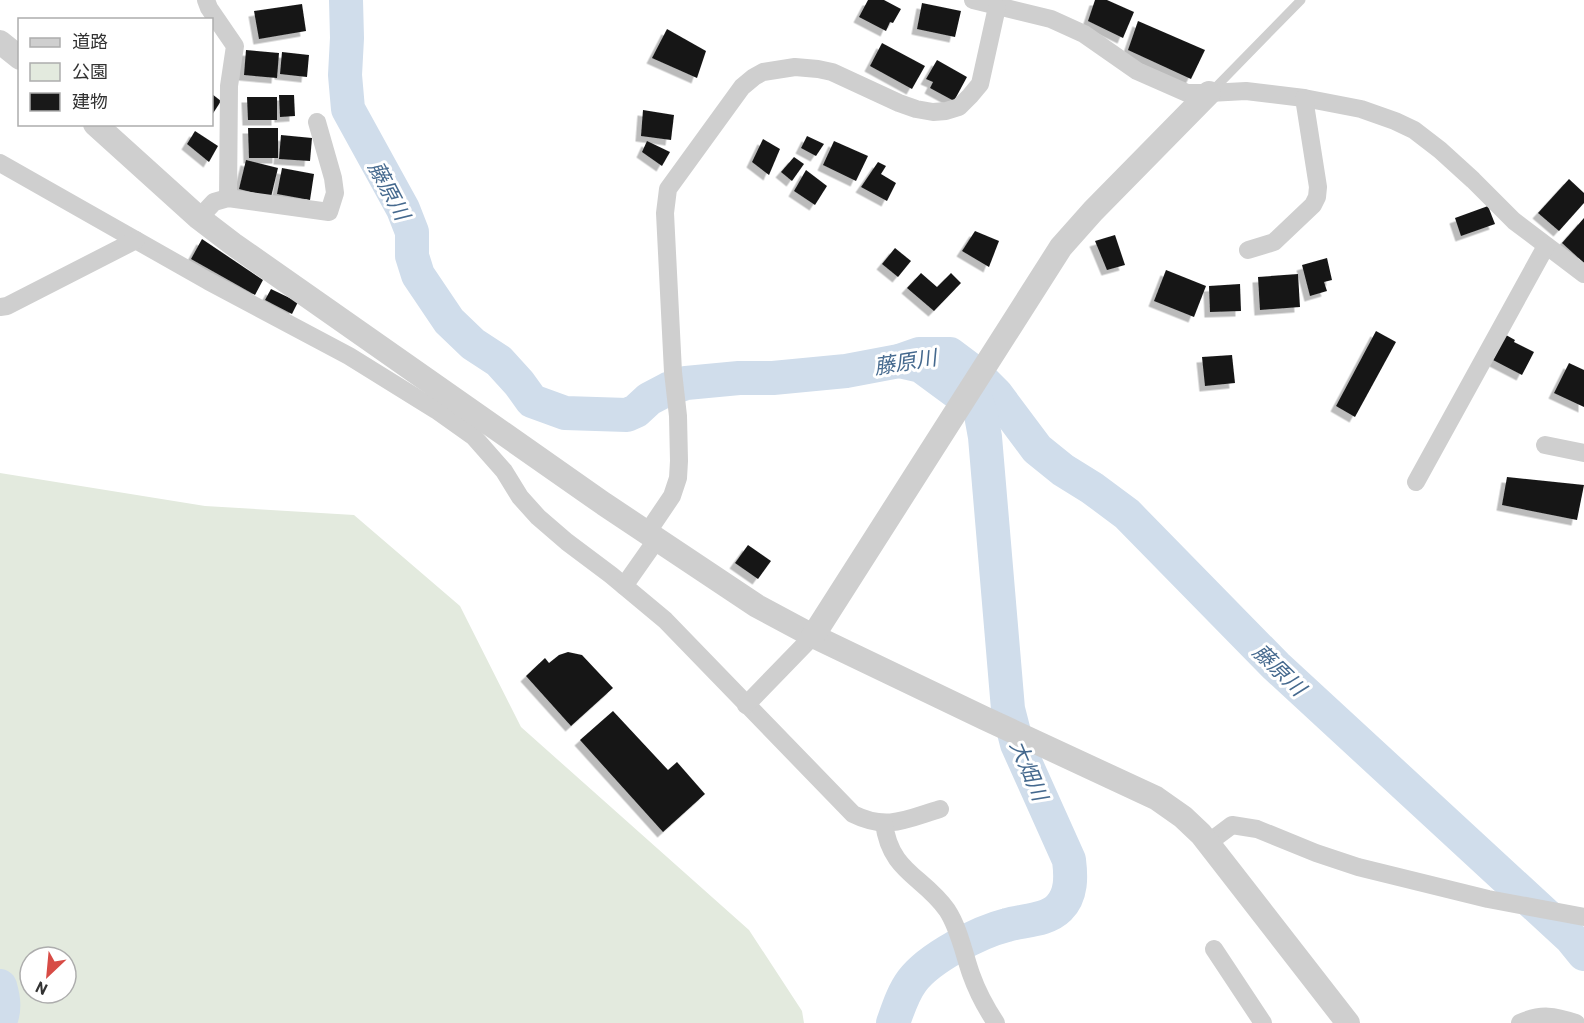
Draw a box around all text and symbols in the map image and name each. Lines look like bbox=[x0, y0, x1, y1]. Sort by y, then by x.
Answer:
legend bbox=[18, 18, 213, 126]
text: 道路 bbox=[72, 30, 108, 52]
text: 公園 bbox=[72, 60, 108, 82]
text: 建物 bbox=[72, 90, 108, 112]
water label: 藤原川 bbox=[364, 156, 417, 225]
water label: 藤原川 bbox=[872, 343, 940, 378]
water label: 藤原川 bbox=[1249, 638, 1313, 701]
water label: 大畑川 bbox=[1006, 736, 1055, 806]
north arrow bbox=[18, 945, 78, 1005]
text: N bbox=[32, 978, 50, 1000]

